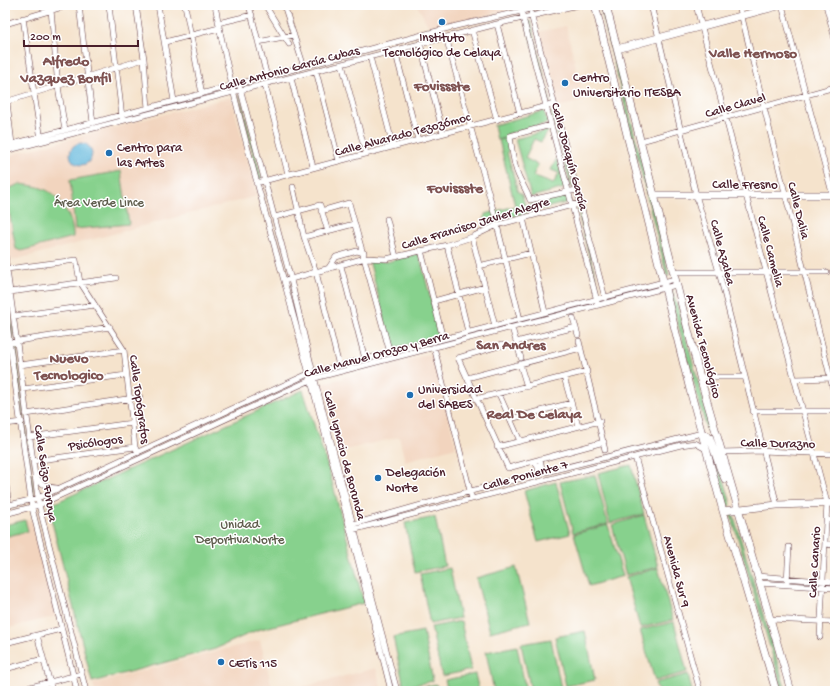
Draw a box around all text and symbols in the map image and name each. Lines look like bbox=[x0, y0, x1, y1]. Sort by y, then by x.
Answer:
marker: Instituto Tecnológico de Celaya bbox=[437, 17, 447, 27]
scale bar bbox=[24, 22, 138, 48]
text: 200 m bbox=[30, 31, 61, 45]
place label: Instituto Tecnológico de Celaya bbox=[382, 31, 502, 61]
street label: Calle Antonio García Cubas bbox=[218, 43, 362, 95]
district label: Valle Hermoso bbox=[708, 45, 797, 63]
district label: Alfredo Vazquez Bonfil bbox=[20, 53, 112, 88]
place label: Centro Universitario ITESBA bbox=[573, 71, 682, 101]
district label: Fovissste bbox=[413, 78, 471, 96]
marker: Centro Universitario ITESBA bbox=[560, 78, 570, 88]
street label: Calle Clavel bbox=[704, 91, 768, 122]
street label: Calle Joaquín García bbox=[547, 101, 590, 213]
street label: Calle Alvarado Tezozómoc bbox=[333, 110, 473, 161]
place label: Centro para las Artes bbox=[117, 141, 183, 171]
marker: Centro para las Artes bbox=[104, 148, 114, 158]
street label: Calle Fresno bbox=[712, 178, 778, 193]
district label: Fovissste bbox=[426, 180, 484, 198]
street label: Calle Dalia bbox=[783, 180, 812, 241]
park label: Área Verde Lince bbox=[54, 195, 144, 211]
street label: Calle Francisco Javier Alegre bbox=[400, 195, 552, 254]
street label: Calle Camelia bbox=[753, 215, 786, 290]
street label: Calle Azalea bbox=[706, 218, 738, 288]
street label: Avenida Tecnológico bbox=[681, 293, 724, 401]
street label: Calle Manuel Orozco y Berra bbox=[303, 329, 451, 382]
district label: San Andres bbox=[476, 337, 547, 355]
district label: Nuevo Tecnologico bbox=[33, 350, 104, 385]
street label: Calle Topógrafos bbox=[125, 354, 152, 446]
place label: Universidad del SABES bbox=[418, 383, 483, 413]
street label: Calle Ignacio de Borunda bbox=[319, 389, 368, 523]
marker: Universidad del SABES bbox=[405, 390, 415, 400]
district label: Real De Celaya bbox=[485, 406, 582, 424]
street label: Calle Seizo Furuya bbox=[29, 424, 60, 524]
street label: Psicólogos bbox=[66, 432, 125, 455]
street label: Calle Durazno bbox=[740, 436, 816, 453]
street label: Calle Poniente 7 bbox=[481, 458, 571, 495]
place label: Delegación Norte bbox=[385, 466, 446, 496]
marker: Delegación Norte bbox=[373, 473, 383, 483]
park label: Unidad Deportiva Norte bbox=[195, 518, 285, 548]
street label: Calle Canario bbox=[806, 526, 825, 598]
street label: Avenida Sur 9 bbox=[659, 534, 692, 609]
marker: CETis 115 bbox=[216, 657, 226, 667]
place label: CETis 115 bbox=[229, 657, 277, 672]

